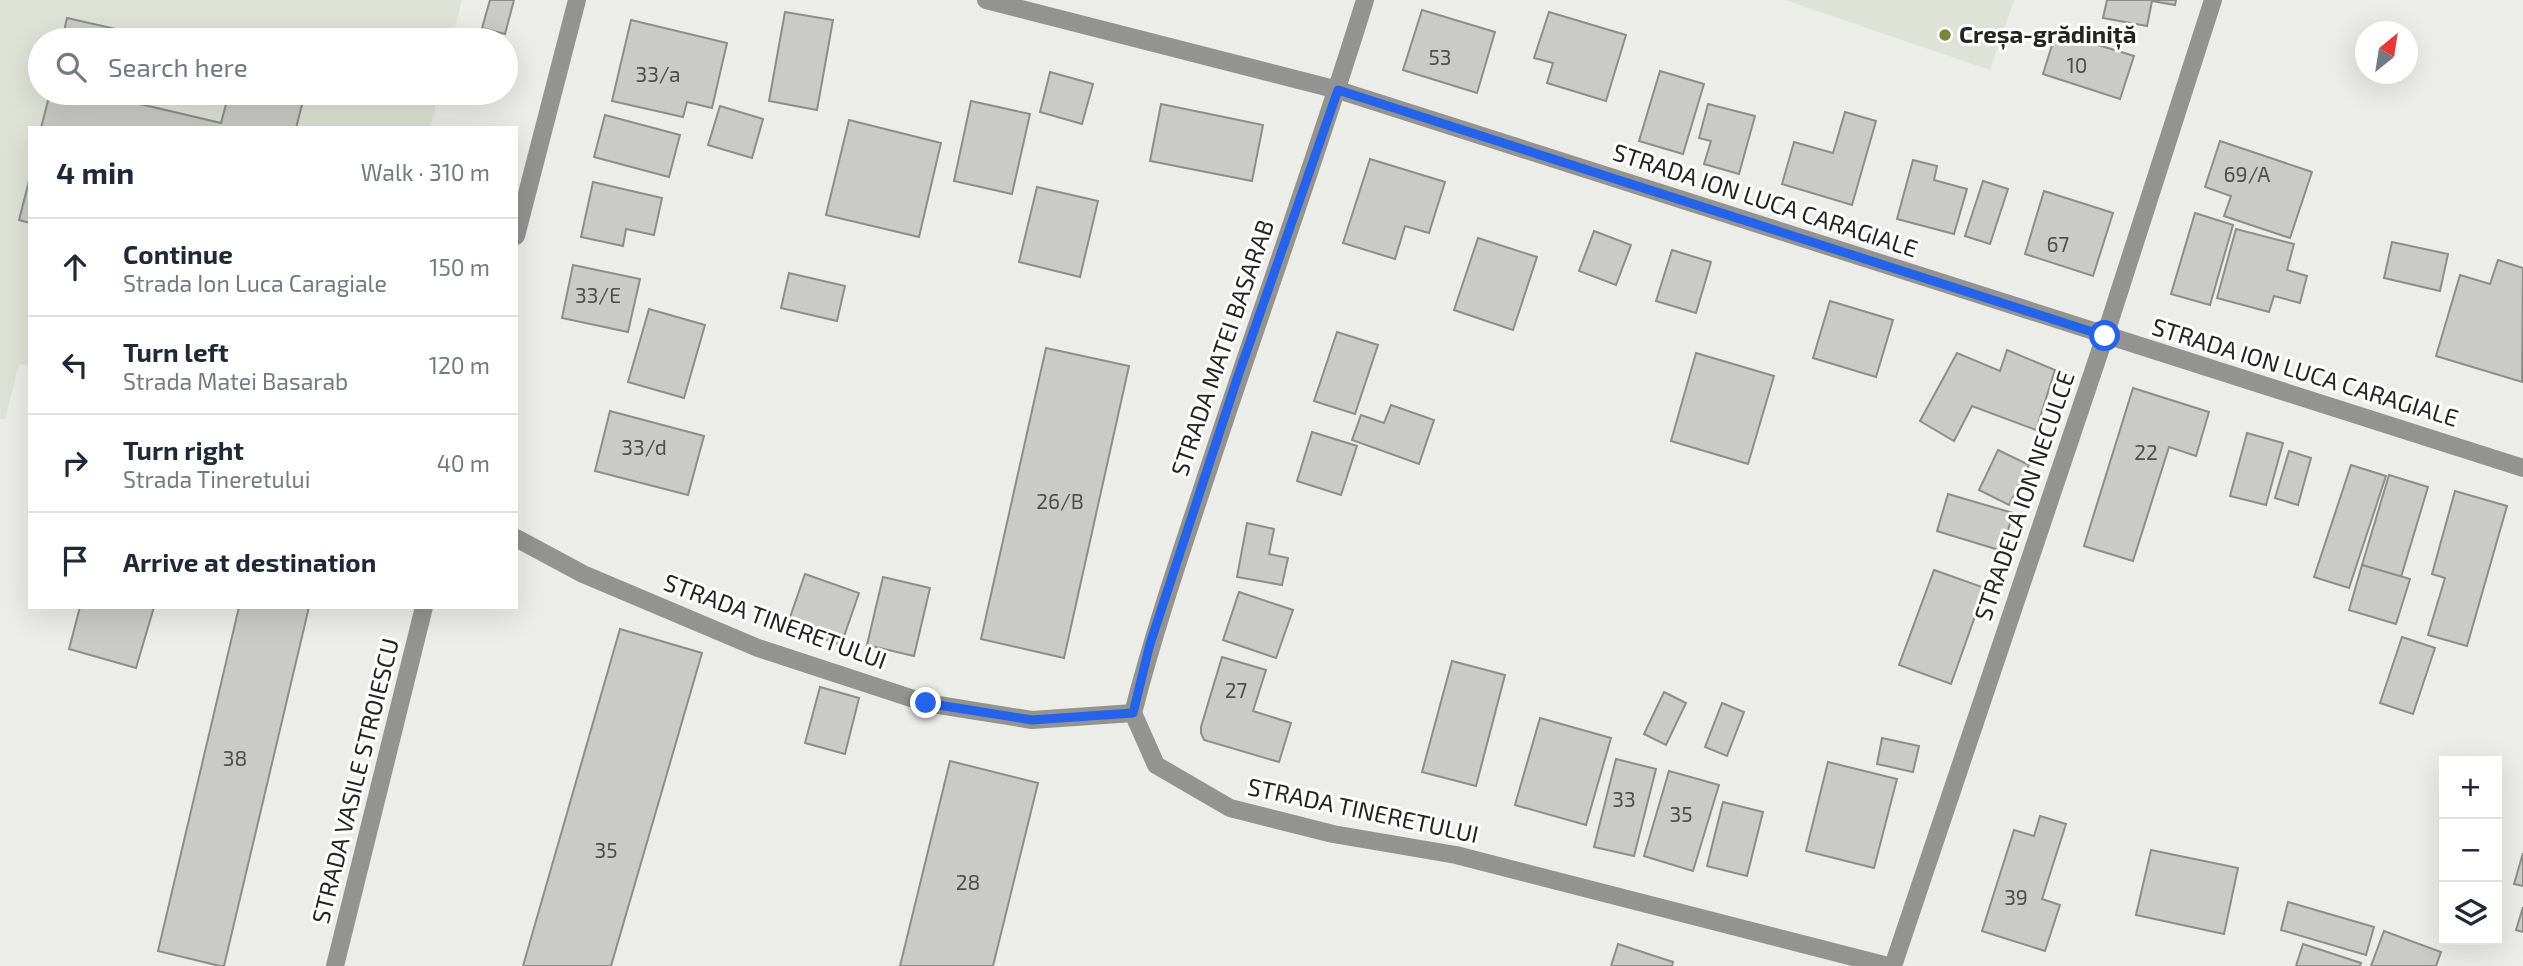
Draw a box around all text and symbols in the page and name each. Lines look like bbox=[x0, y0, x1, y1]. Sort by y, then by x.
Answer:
place label: Creșa-grădiniță bbox=[1959, 19, 2136, 50]
north arrow bbox=[2355, 21, 2418, 84]
marker: Creșa-grădiniță bbox=[1937, 27, 1953, 43]
search box bbox=[28, 28, 518, 105]
house number: 53 bbox=[1429, 44, 1451, 69]
icon: search bbox=[52, 48, 90, 86]
text: Search here bbox=[108, 51, 248, 82]
house number: 10 bbox=[2066, 52, 2088, 77]
house number: 33/a bbox=[635, 61, 681, 86]
street label: STRADA ION LUCA CARAGIALE bbox=[1609, 137, 1922, 263]
text: 4 min bbox=[56, 154, 134, 190]
text: Walk · 310 m bbox=[361, 158, 490, 186]
house number: 69/A bbox=[2224, 161, 2270, 186]
street label: STRADA MATEI BASARAB bbox=[1164, 216, 1279, 479]
house number: 67 bbox=[2047, 231, 2070, 256]
text: Continue bbox=[123, 238, 233, 269]
icon: ahead bbox=[56, 248, 94, 286]
text: 150 m bbox=[429, 253, 490, 281]
text: Strada Ion Luca Caragiale bbox=[123, 269, 387, 297]
house number: 33/E bbox=[575, 282, 621, 307]
street label: STRADA ION LUCA CARAGIALE bbox=[2149, 311, 2462, 432]
route start bbox=[2089, 320, 2120, 351]
text: Turn left bbox=[123, 336, 229, 367]
icon: left bbox=[56, 346, 94, 384]
text: 120 m bbox=[429, 351, 490, 379]
text: Strada Matei Basarab bbox=[123, 367, 348, 395]
street label: STRADELA ION NECULCE bbox=[1967, 367, 2080, 624]
text: Turn right bbox=[123, 434, 244, 465]
house number: 33/d bbox=[621, 434, 667, 459]
house number: 22 bbox=[2134, 439, 2158, 464]
icon: right bbox=[56, 444, 94, 482]
text: 40 m bbox=[437, 449, 490, 477]
text: Strada Tineretului bbox=[123, 465, 310, 493]
house number: 26/B bbox=[1036, 488, 1084, 513]
icon: arrive bbox=[56, 542, 94, 580]
text: Arrive at destination bbox=[123, 546, 376, 577]
street label: STRADA TINERETULUI bbox=[660, 567, 891, 674]
street label: STRADA VASILE STROIESCU bbox=[305, 635, 404, 926]
house number: 27 bbox=[1225, 677, 1248, 702]
route end bbox=[910, 687, 941, 718]
house number: 38 bbox=[223, 745, 247, 770]
map controls bbox=[2439, 756, 2502, 945]
button: + bbox=[2439, 756, 2502, 819]
street label: STRADA TINERETULUI bbox=[1245, 771, 1481, 848]
house number: 33 bbox=[1612, 786, 1636, 811]
house number: 35 bbox=[1670, 801, 1692, 826]
button: − bbox=[2439, 819, 2502, 882]
house number: 35 bbox=[595, 837, 617, 862]
house number: 28 bbox=[956, 869, 980, 894]
button: layers bbox=[2439, 882, 2502, 945]
house number: 39 bbox=[2004, 884, 2028, 909]

